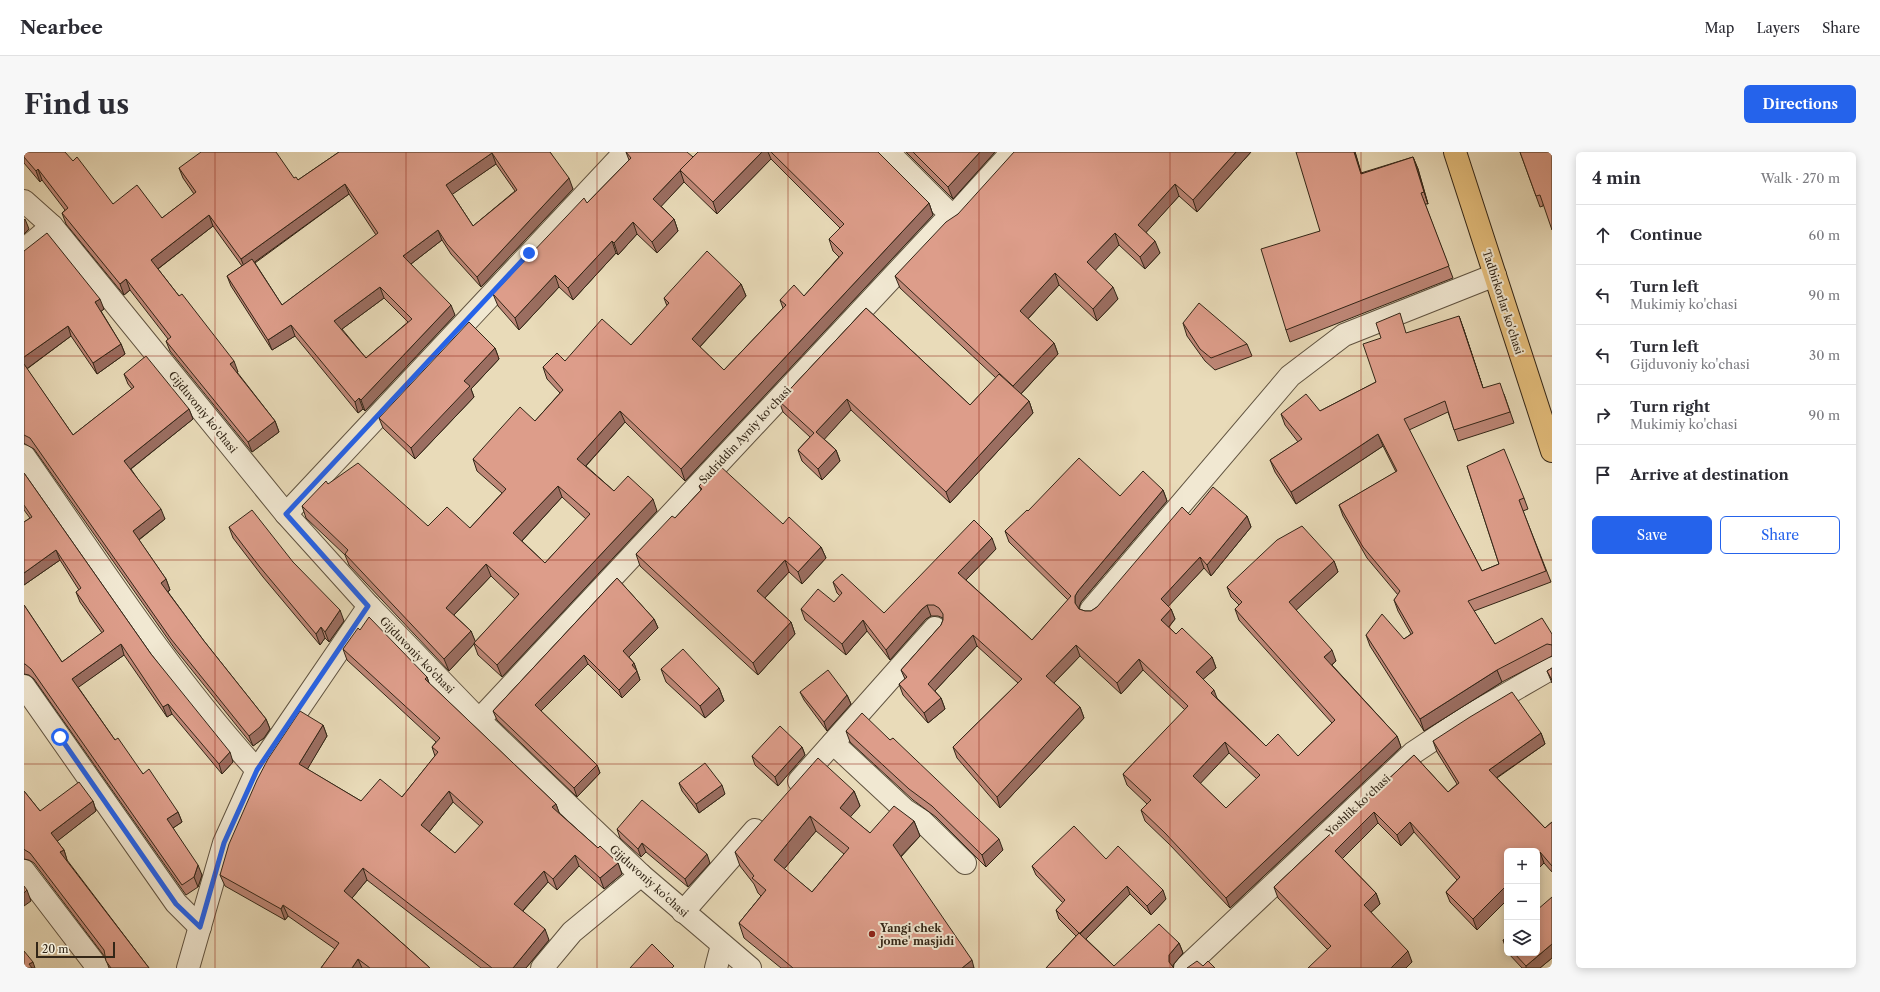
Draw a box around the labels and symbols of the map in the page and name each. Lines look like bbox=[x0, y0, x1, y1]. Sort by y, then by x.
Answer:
route end bbox=[520, 244, 538, 262]
street label: Tadbirkorlar ko'chasi bbox=[1479, 248, 1527, 357]
street label: Gijduvoniy ko'chasi bbox=[166, 368, 241, 456]
street label: Sadriddin Ayniy koʻchasi bbox=[696, 383, 794, 487]
street label: Gijduvoniy ko'chasi bbox=[377, 614, 458, 697]
route start bbox=[51, 728, 69, 746]
street label: Yoshlik koʻchasi bbox=[1322, 771, 1394, 839]
street label: Gijduvoniy ko'chasi bbox=[607, 842, 692, 921]
place label: Yangi chek jome' masjidi bbox=[878, 921, 954, 948]
marker: Yangi chek jome' masjidi bbox=[867, 929, 877, 939]
scale bar bbox=[36, 940, 115, 959]

